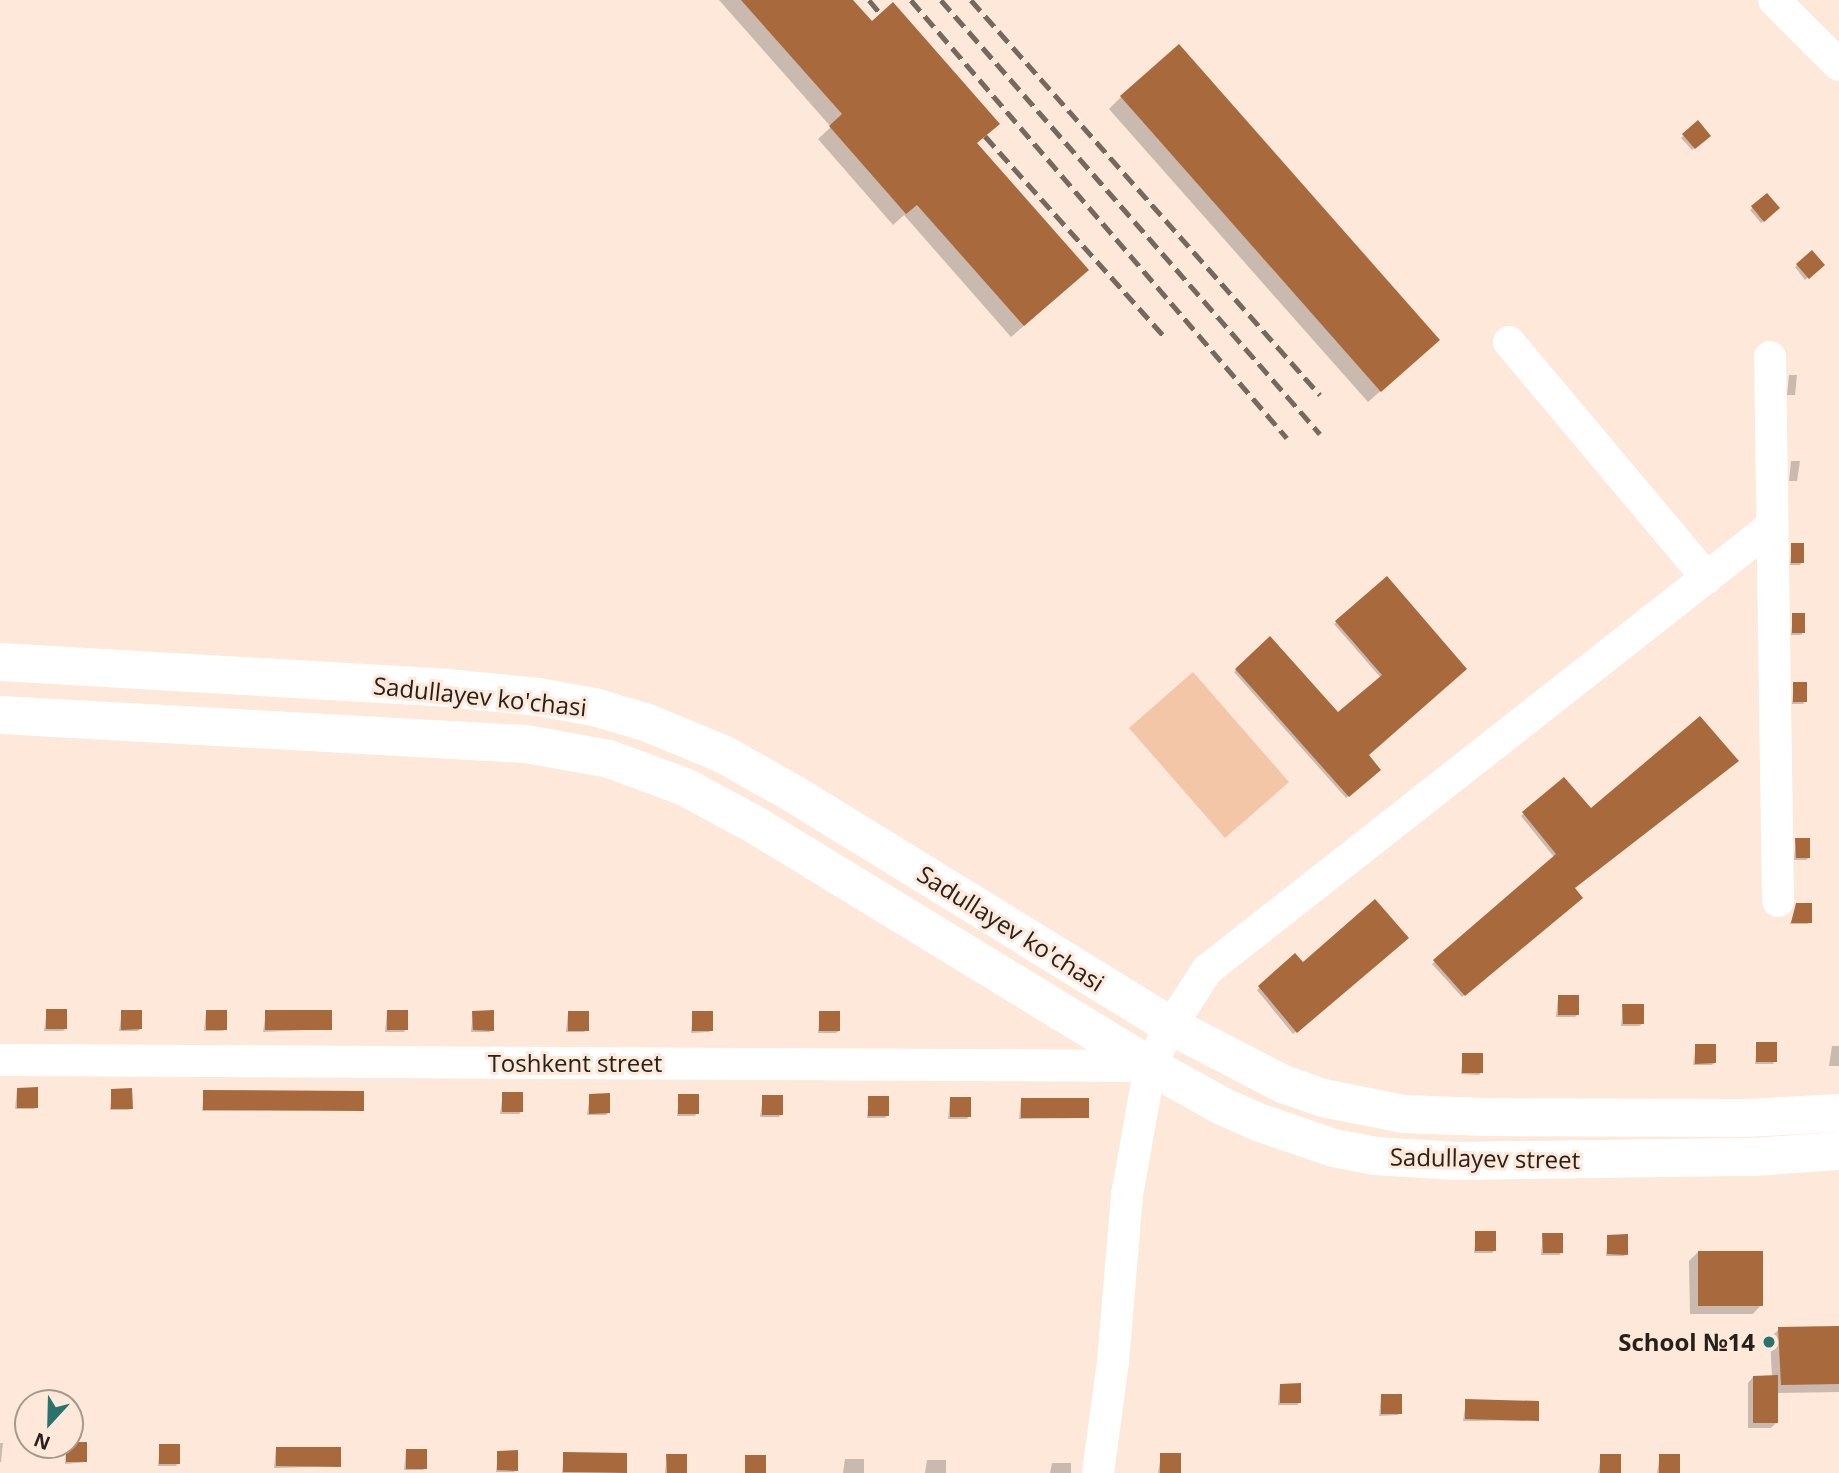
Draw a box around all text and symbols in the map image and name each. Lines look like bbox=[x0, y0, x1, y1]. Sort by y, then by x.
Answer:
street label: Sadullayev ko'chasi bbox=[372, 670, 588, 722]
street label: Sadullayev ko'chasi bbox=[912, 859, 1110, 997]
street label: Toshkent street bbox=[488, 1049, 662, 1077]
street label: Sadullayev street bbox=[1390, 1142, 1580, 1174]
place label: School №14 bbox=[1618, 1328, 1755, 1356]
marker: School №14 bbox=[1761, 1334, 1777, 1350]
north arrow bbox=[14, 1389, 84, 1459]
text: N bbox=[30, 1427, 54, 1457]

